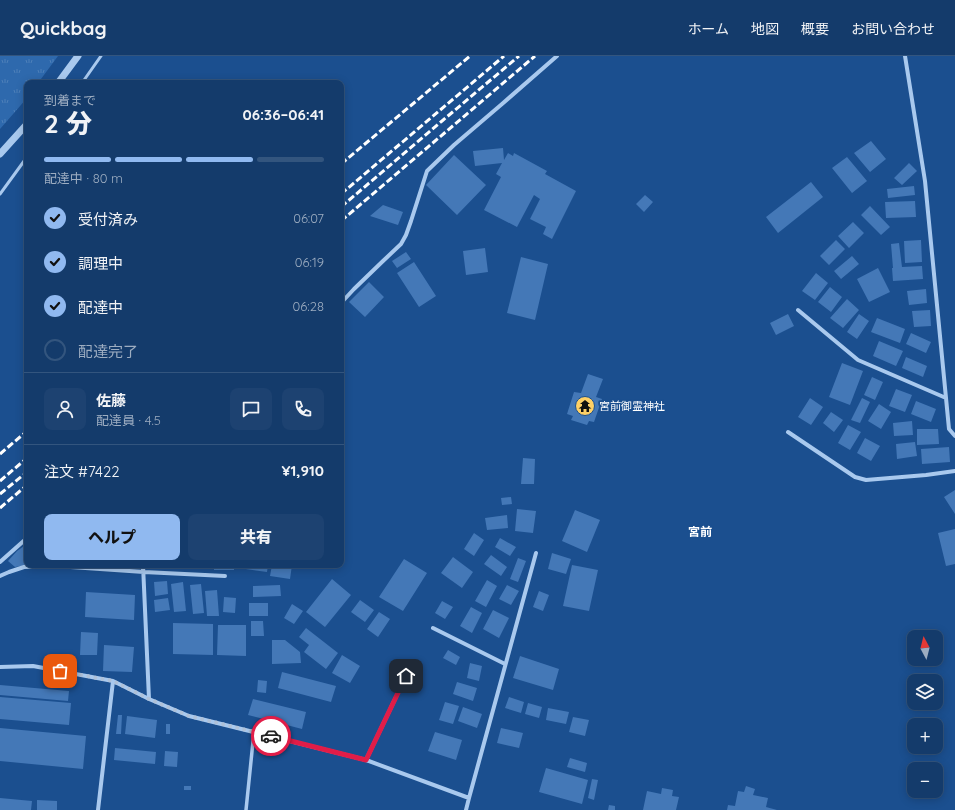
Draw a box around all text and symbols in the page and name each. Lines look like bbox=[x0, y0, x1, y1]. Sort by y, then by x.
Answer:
text: Quickbag bbox=[20, 16, 107, 40]
text: ホーム bbox=[687, 20, 729, 38]
text: 地図 bbox=[751, 20, 779, 38]
text: 概要 bbox=[801, 20, 829, 38]
text: お問い合わせ bbox=[851, 20, 935, 38]
text: 到着まで bbox=[44, 92, 96, 108]
text: 06:36–06:41 bbox=[243, 105, 324, 124]
text: 2 分 bbox=[44, 107, 92, 140]
text: 配達中 · 80 m bbox=[44, 170, 123, 186]
icon: check bbox=[44, 207, 66, 229]
text: 受付済み bbox=[78, 210, 138, 229]
text: 06:07 bbox=[293, 210, 324, 226]
icon: check bbox=[44, 251, 66, 273]
text: 調理中 bbox=[78, 254, 123, 273]
text: 06:19 bbox=[295, 254, 324, 270]
icon: check bbox=[44, 295, 66, 317]
text: 配達中 bbox=[78, 298, 123, 317]
text: 06:28 bbox=[293, 298, 324, 314]
text: 配達完了 bbox=[78, 342, 138, 361]
button: person bbox=[44, 388, 86, 430]
button: chat bbox=[230, 388, 272, 430]
button: phone bbox=[282, 388, 324, 430]
text: 佐藤 bbox=[96, 391, 126, 410]
temple icon: 宮前御霊神社 bbox=[574, 395, 596, 417]
place label: 宮前御霊神社 bbox=[599, 399, 665, 413]
text: 配達員 · 4.5 bbox=[96, 412, 161, 428]
text: ¥1,910 bbox=[282, 461, 324, 480]
text: 注文 #7422 bbox=[44, 462, 120, 481]
button: ヘルプ bbox=[44, 514, 180, 560]
button: 共有 bbox=[188, 514, 324, 560]
district label: 宮前 bbox=[688, 524, 712, 539]
north arrow bbox=[907, 630, 943, 666]
map controls bbox=[907, 630, 943, 798]
pin bbox=[43, 654, 77, 688]
pin bbox=[389, 659, 423, 693]
icon: bag bbox=[49, 660, 71, 682]
icon: home bbox=[395, 665, 417, 687]
button: layers bbox=[907, 674, 943, 710]
courier bbox=[251, 716, 291, 756]
button: + bbox=[907, 718, 943, 754]
icon: car bbox=[260, 725, 282, 747]
button: − bbox=[907, 762, 943, 798]

